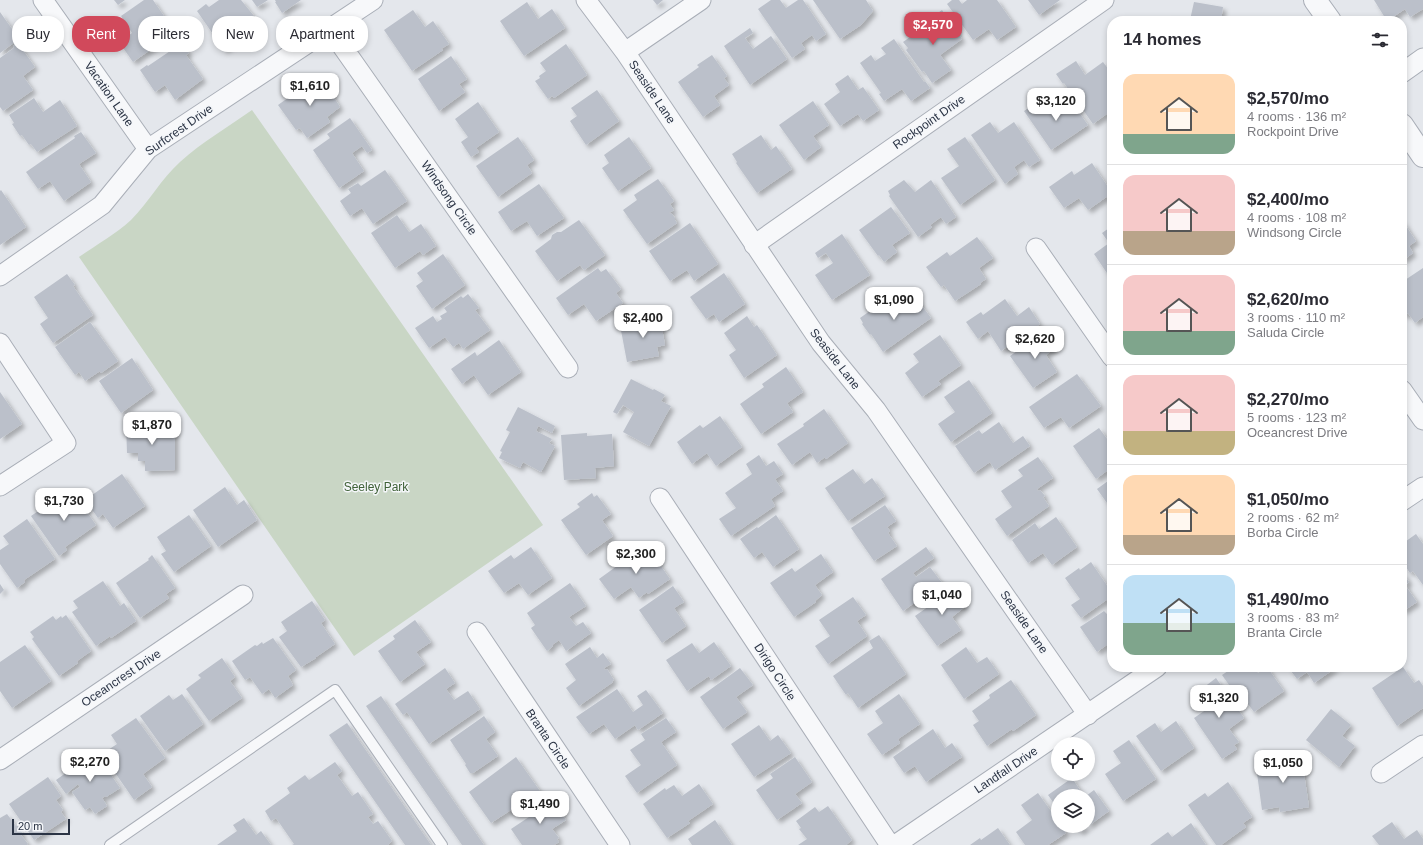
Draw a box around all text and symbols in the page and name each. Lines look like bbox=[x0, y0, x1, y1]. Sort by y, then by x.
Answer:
pin: $2,570 bbox=[900, 12, 966, 46]
chip: Buy bbox=[12, 16, 64, 52]
chip: Rent bbox=[72, 16, 130, 52]
chip: Filters bbox=[138, 16, 204, 52]
chip: New bbox=[212, 16, 268, 52]
chip: Apartment bbox=[276, 16, 368, 52]
text: $2,570 bbox=[913, 17, 953, 32]
icon: filters bbox=[1369, 29, 1391, 51]
text: 14 homes bbox=[1123, 30, 1201, 49]
street label: Seaside Lane bbox=[626, 58, 679, 127]
street label: Vacation Lane bbox=[82, 59, 137, 129]
pin: $1,610 bbox=[277, 73, 343, 107]
text: $1,610 bbox=[290, 78, 330, 93]
pin: $3,120 bbox=[1023, 88, 1089, 122]
text: $2,570/mo bbox=[1247, 89, 1329, 108]
icon: home bbox=[1155, 90, 1203, 138]
street label: Rockpoint Drive bbox=[890, 92, 968, 152]
text: $3,120 bbox=[1036, 93, 1076, 108]
street label: Surfcrest Drive bbox=[142, 101, 216, 158]
text: 4 rooms · 136 m² bbox=[1247, 109, 1346, 124]
text: Rockpoint Drive bbox=[1247, 124, 1339, 139]
street label: Windsong Circle bbox=[418, 158, 480, 238]
text: $2,400/mo bbox=[1247, 190, 1329, 209]
icon: home bbox=[1155, 191, 1203, 239]
text: 4 rooms · 108 m² bbox=[1247, 210, 1346, 225]
text: Windsong Circle bbox=[1247, 225, 1342, 240]
pin: $1,090 bbox=[861, 287, 927, 321]
text: $2,620/mo bbox=[1247, 290, 1329, 309]
icon: home bbox=[1155, 291, 1203, 339]
text: $1,090 bbox=[874, 292, 914, 307]
pin: $2,400 bbox=[610, 305, 676, 339]
text: $2,400 bbox=[623, 310, 663, 325]
text: 3 rooms · 110 m² bbox=[1247, 310, 1345, 325]
text: Saluda Circle bbox=[1247, 325, 1324, 340]
street label: Seaside Lane bbox=[807, 326, 863, 392]
pin: $2,620 bbox=[1002, 326, 1068, 360]
text: $2,620 bbox=[1015, 331, 1055, 346]
text: $2,270/mo bbox=[1247, 390, 1329, 409]
icon: home bbox=[1155, 391, 1203, 439]
text: 5 rooms · 123 m² bbox=[1247, 410, 1346, 425]
pin: $1,870 bbox=[119, 412, 185, 446]
text: $1,870 bbox=[132, 417, 172, 432]
text: Oceancrest Drive bbox=[1247, 425, 1347, 440]
park label: Seeley Park bbox=[344, 480, 409, 494]
pin: $1,730 bbox=[31, 488, 97, 522]
text: $1,050/mo bbox=[1247, 490, 1329, 509]
icon: home bbox=[1155, 491, 1203, 539]
text: $1,730 bbox=[44, 493, 84, 508]
text: 2 rooms · 62 m² bbox=[1247, 510, 1339, 525]
text: Borba Circle bbox=[1247, 525, 1319, 540]
pin: $2,300 bbox=[603, 541, 669, 575]
text: $2,300 bbox=[616, 546, 656, 561]
pin: $1,040 bbox=[909, 582, 975, 616]
text: $1,040 bbox=[922, 587, 962, 602]
street label: Seaside Lane bbox=[997, 588, 1051, 656]
text: $1,490/mo bbox=[1247, 590, 1329, 609]
icon: home bbox=[1155, 591, 1203, 639]
text: 3 rooms · 83 m² bbox=[1247, 610, 1339, 625]
text: Branta Circle bbox=[1247, 625, 1322, 640]
street label: Dirigo Circle bbox=[751, 641, 799, 703]
street label: Oceancrest Drive bbox=[79, 646, 164, 710]
pin: $1,320 bbox=[1186, 685, 1252, 719]
text: $1,320 bbox=[1199, 690, 1239, 705]
street label: Branta Circle bbox=[523, 706, 573, 772]
map controls bbox=[1051, 737, 1095, 833]
button: locate bbox=[1051, 737, 1095, 781]
street label: Landfall Drive bbox=[972, 744, 1041, 796]
pin: $2,270 bbox=[57, 749, 123, 783]
pin: $1,050 bbox=[1250, 750, 1316, 784]
text: $2,270 bbox=[70, 754, 110, 769]
text: $1,050 bbox=[1263, 755, 1303, 770]
button: layers bbox=[1051, 789, 1095, 833]
pin: $1,490 bbox=[507, 791, 573, 825]
text: $1,490 bbox=[520, 796, 560, 811]
scale bar bbox=[12, 817, 70, 836]
text: 20 m bbox=[18, 820, 42, 832]

